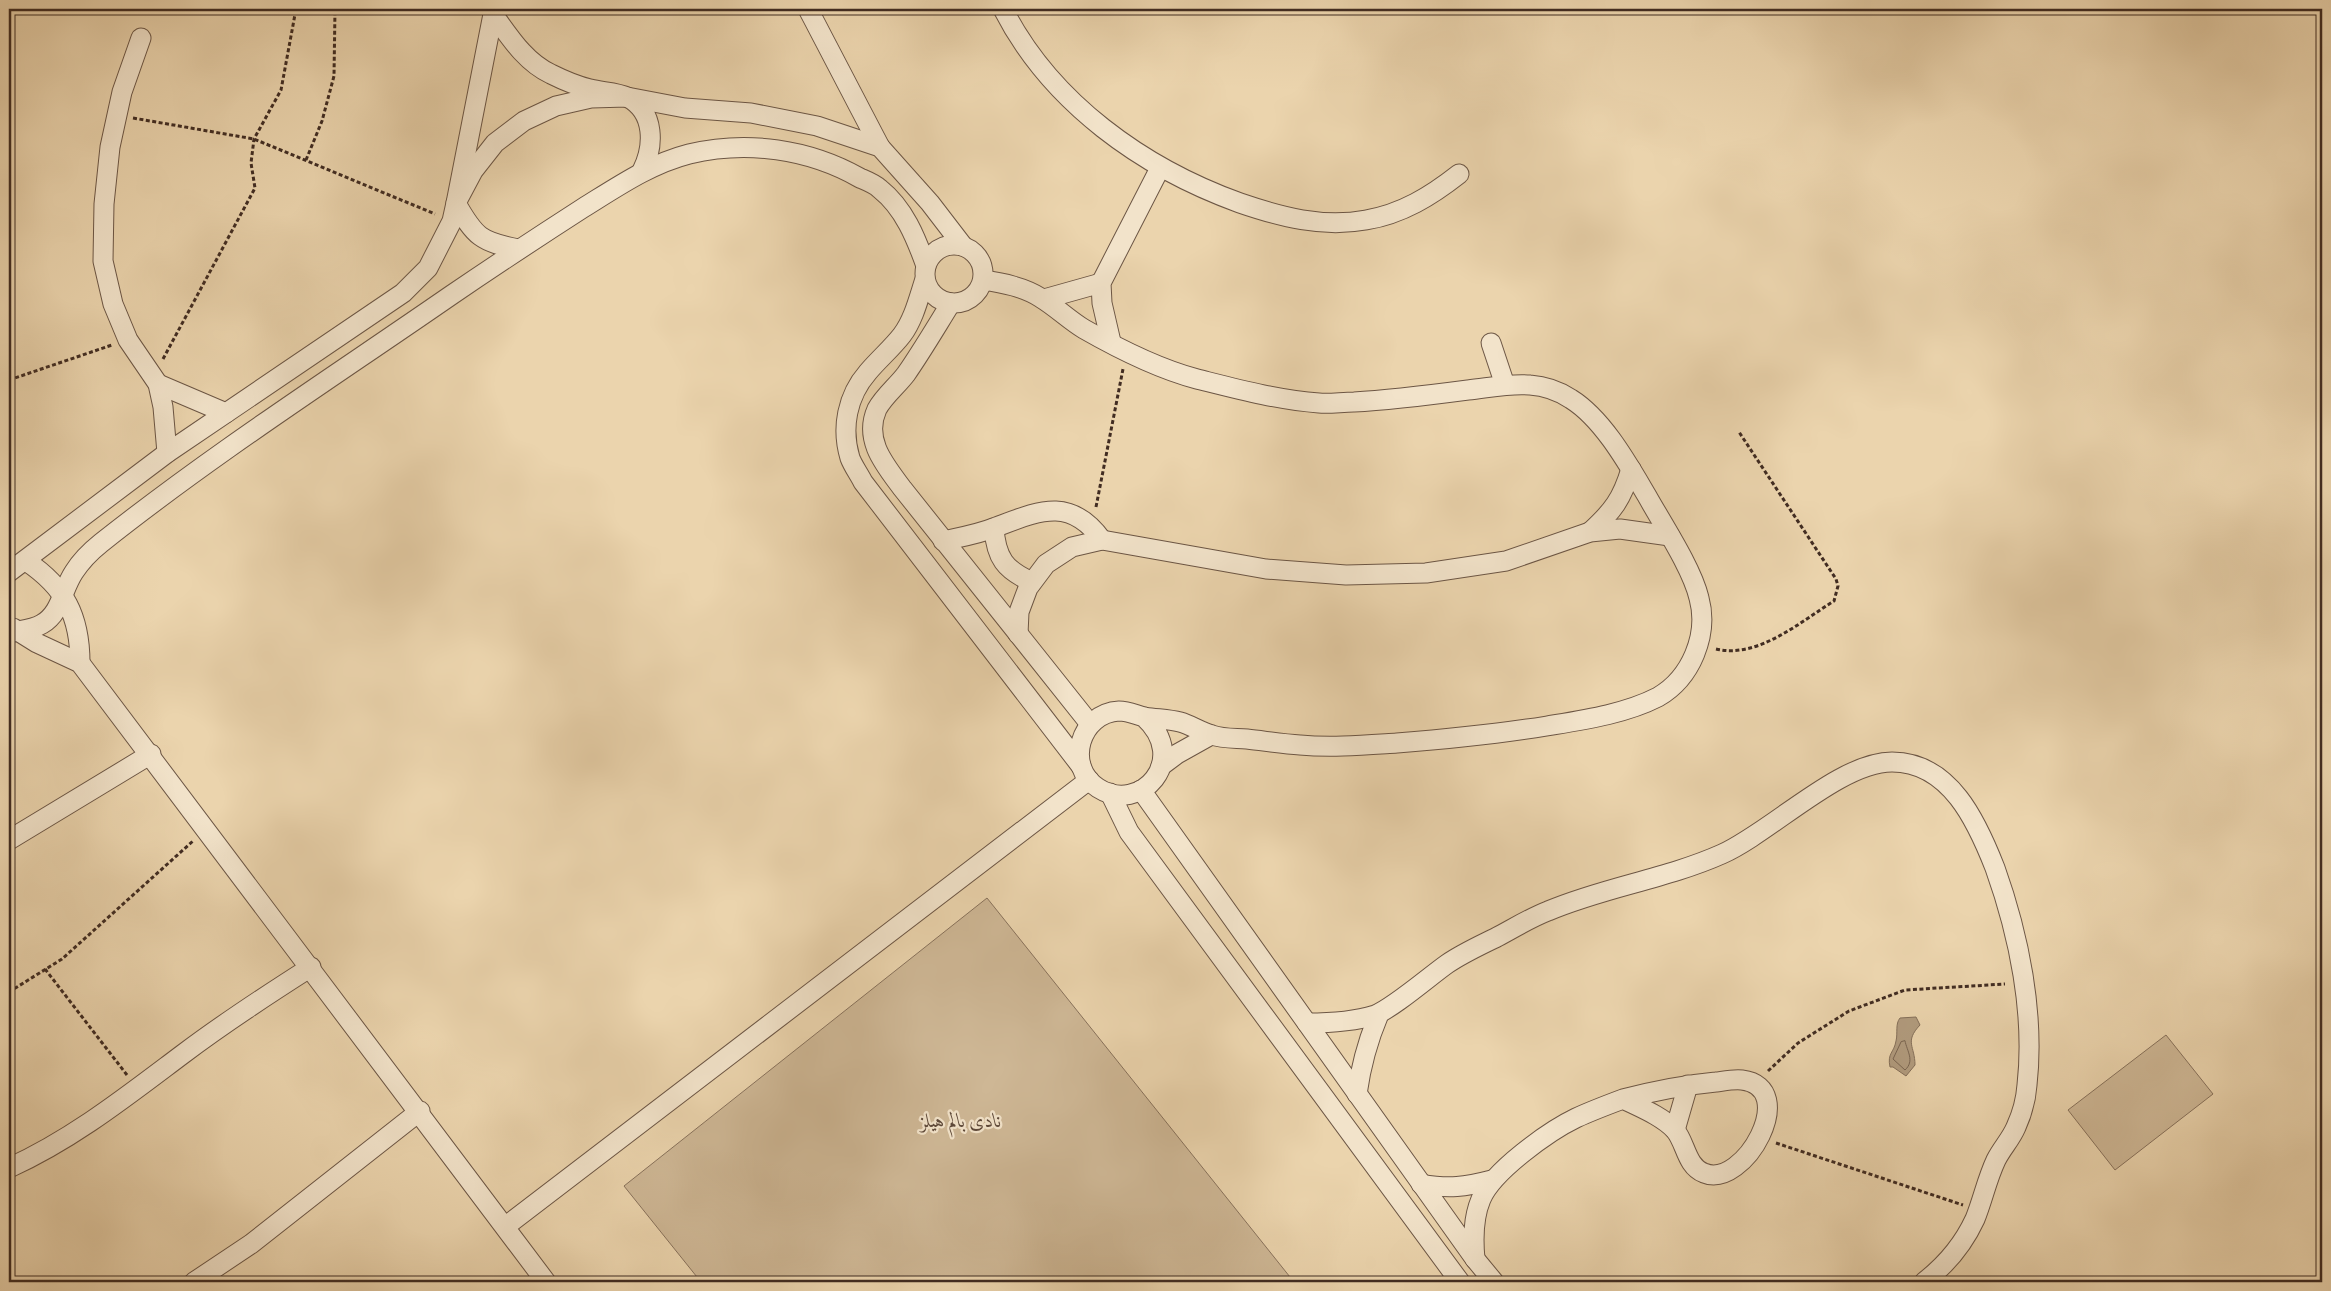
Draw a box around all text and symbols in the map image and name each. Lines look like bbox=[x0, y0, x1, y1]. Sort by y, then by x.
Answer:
park label: نادى بالم هيلز bbox=[919, 1108, 1002, 1138]

